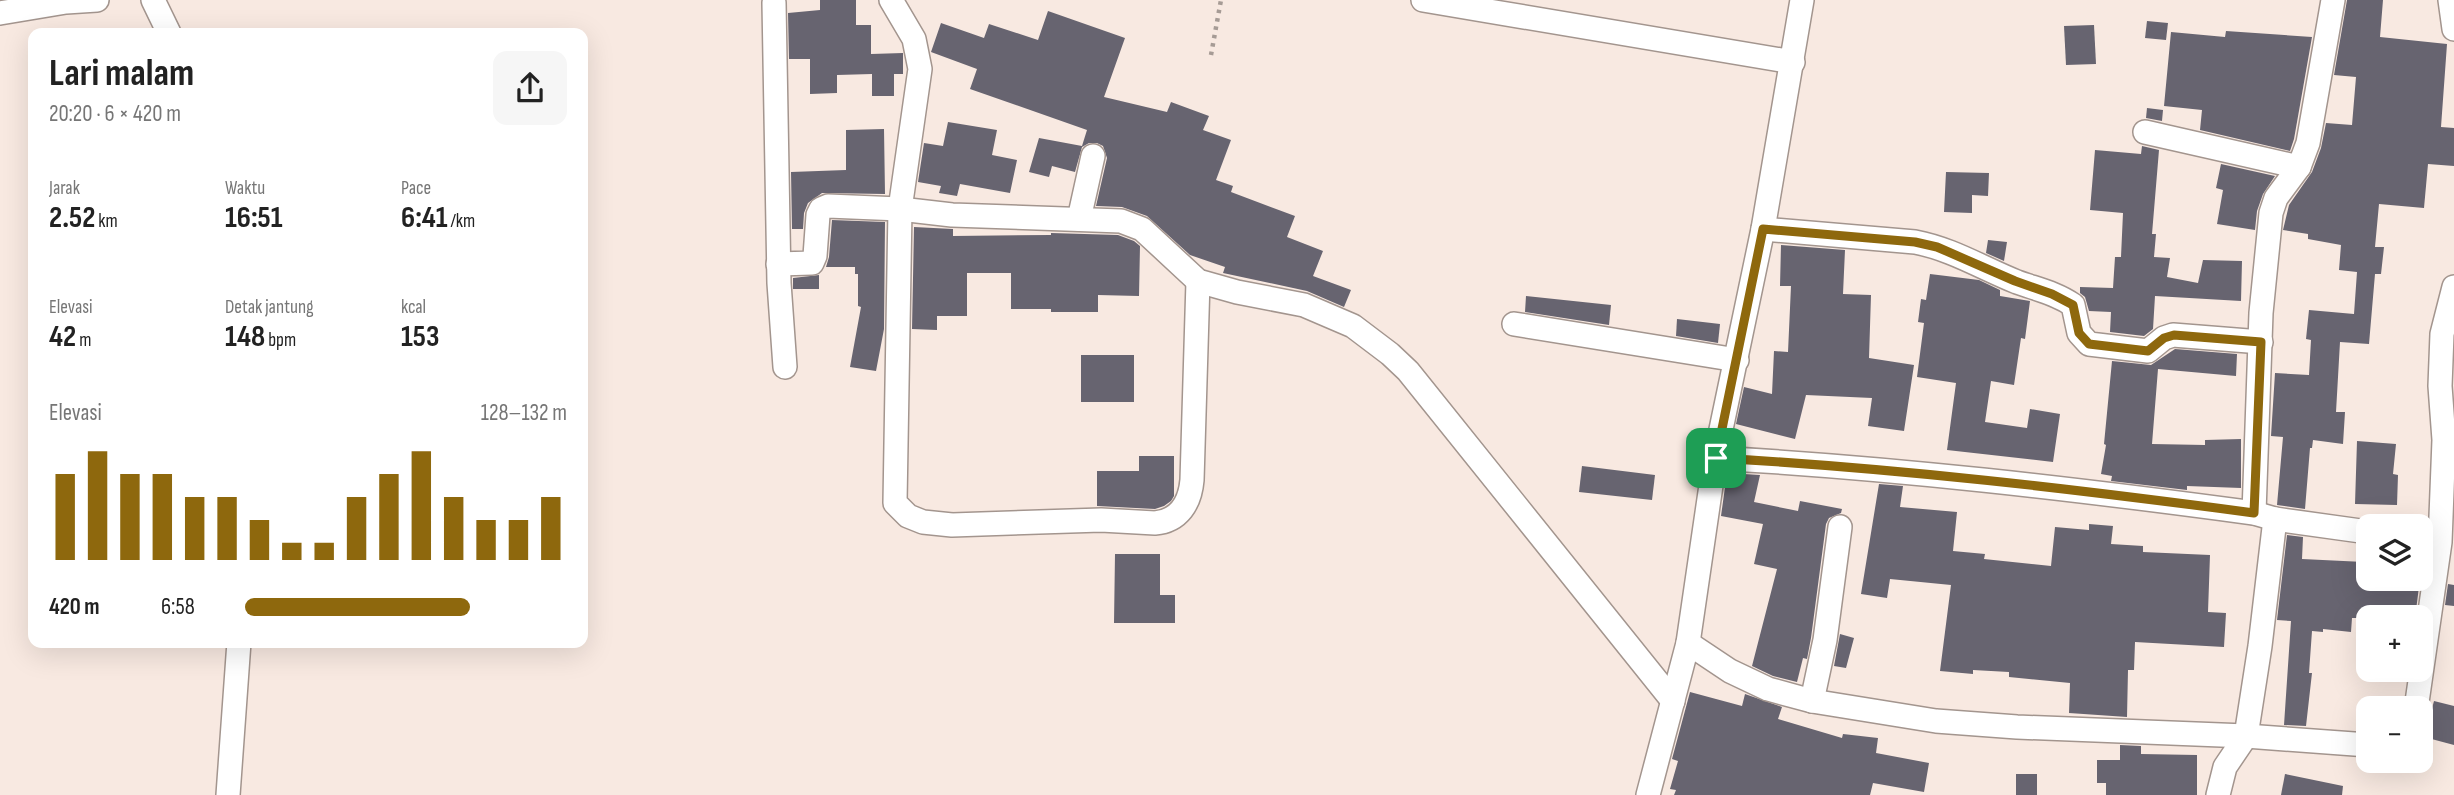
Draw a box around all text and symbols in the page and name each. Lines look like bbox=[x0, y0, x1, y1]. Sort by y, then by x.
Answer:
text: Lari malam bbox=[49, 51, 194, 96]
button: share bbox=[493, 51, 567, 125]
text: 20:20 · 6 × 420 m bbox=[49, 100, 181, 128]
text: Jarak bbox=[49, 177, 80, 200]
text: Waktu bbox=[225, 177, 265, 200]
text: Pace bbox=[401, 177, 431, 200]
text: 2.52 bbox=[49, 200, 95, 236]
text: 16:51 bbox=[225, 200, 283, 236]
text: 6:41 bbox=[401, 200, 448, 236]
text: km bbox=[95, 210, 118, 233]
text: /km bbox=[448, 210, 475, 233]
text: Elevasi bbox=[49, 296, 93, 319]
text: Detak jantung bbox=[225, 296, 314, 319]
text: kcal bbox=[401, 296, 426, 319]
text: 42 bbox=[49, 319, 76, 355]
text: 148 bbox=[225, 319, 265, 355]
text: 153 bbox=[401, 319, 439, 355]
text: m bbox=[76, 329, 91, 352]
text: bpm bbox=[265, 329, 296, 352]
text: Elevasi bbox=[49, 399, 102, 427]
text: 128–132 m bbox=[481, 399, 567, 427]
pin bbox=[1686, 428, 1746, 488]
icon: arrive bbox=[1697, 439, 1735, 477]
map controls bbox=[2356, 514, 2433, 773]
button: layers bbox=[2356, 514, 2433, 591]
text: 420 m bbox=[49, 593, 100, 621]
text: 6:58 bbox=[161, 593, 195, 621]
button: + bbox=[2356, 605, 2433, 682]
button: − bbox=[2356, 696, 2433, 773]

